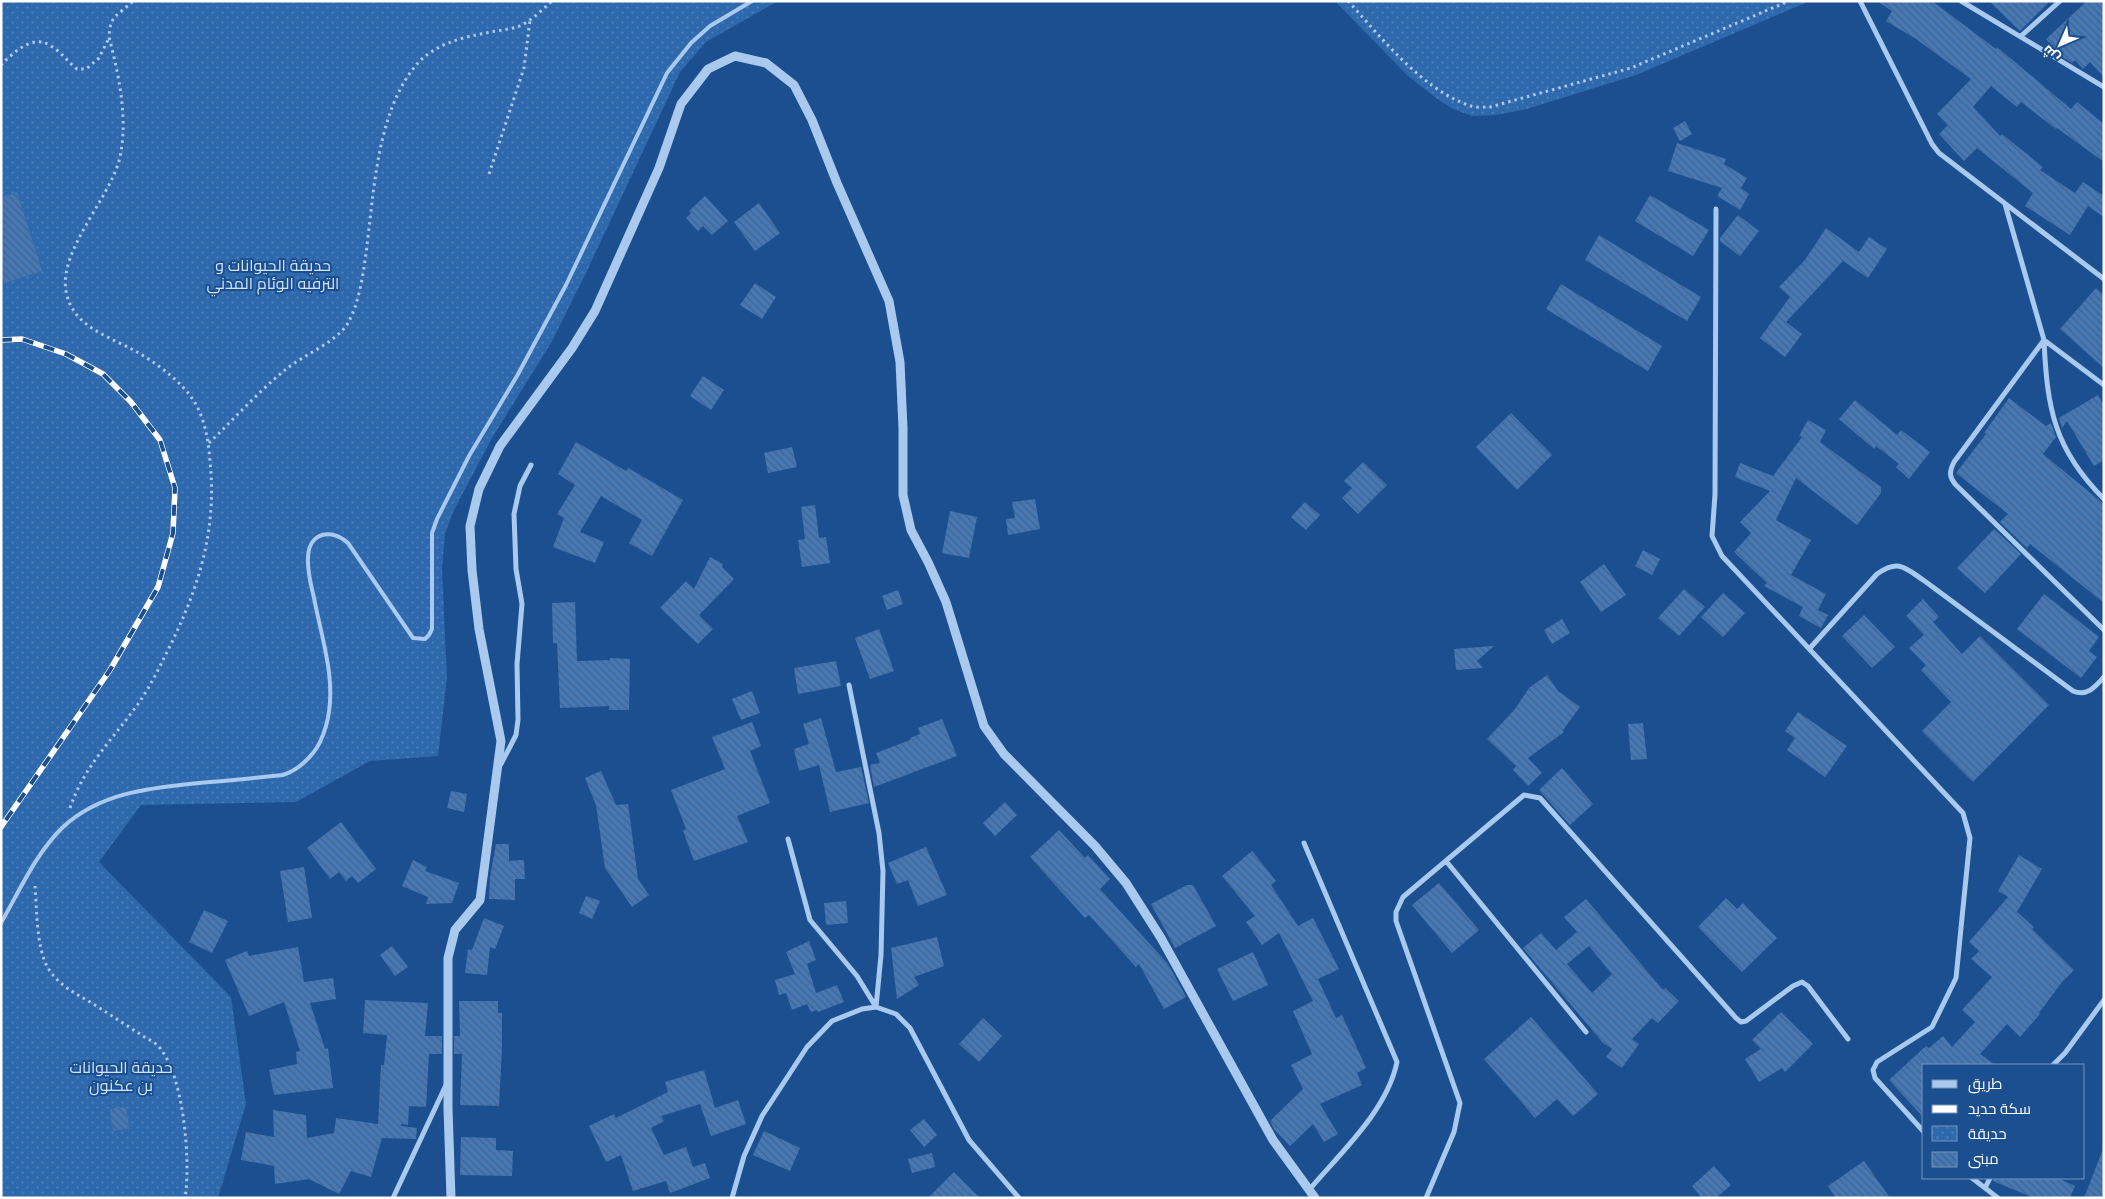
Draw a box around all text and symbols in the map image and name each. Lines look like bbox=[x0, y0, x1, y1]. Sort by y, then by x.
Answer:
north arrow bbox=[2035, 20, 2085, 70]
text: ش bbox=[2038, 41, 2064, 67]
park label: حديقة الحيوانات و الترفيه الوئام المدني bbox=[207, 255, 339, 297]
park label: حديقة الحيوانات بن عكنون bbox=[69, 1057, 173, 1096]
legend bbox=[1922, 1064, 2085, 1179]
text: طريق bbox=[1968, 1074, 2002, 1094]
text: سكة حديد bbox=[1968, 1099, 2031, 1118]
text: حديقة bbox=[1968, 1124, 2007, 1143]
text: مبنى bbox=[1968, 1149, 1999, 1169]

